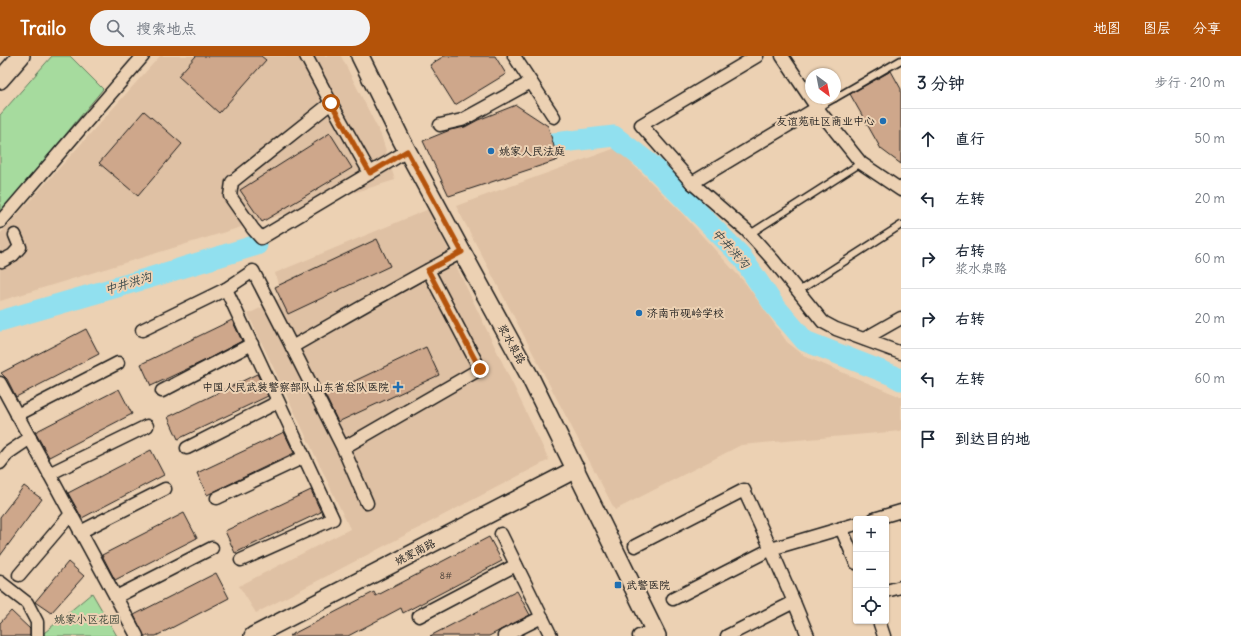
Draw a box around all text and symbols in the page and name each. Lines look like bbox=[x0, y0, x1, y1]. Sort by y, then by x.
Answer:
search box bbox=[90, 10, 370, 46]
text: Trailo bbox=[20, 16, 66, 40]
icon: search bbox=[104, 17, 126, 39]
text: 搜索地点 bbox=[136, 19, 196, 38]
text: 地图 bbox=[1093, 19, 1121, 37]
text: 图层 bbox=[1143, 19, 1171, 37]
text: 分享 bbox=[1193, 19, 1221, 37]
north arrow bbox=[805, 68, 841, 104]
text: 3 分钟 bbox=[917, 72, 965, 94]
text: 步行 · 210 m bbox=[1155, 74, 1225, 91]
route start bbox=[322, 94, 340, 112]
place label: 友谊苑社区商业中心 bbox=[776, 114, 875, 128]
marker: 友谊苑社区商业中心 bbox=[878, 116, 888, 126]
icon: ahead bbox=[917, 128, 939, 150]
text: 直行 bbox=[955, 129, 985, 148]
text: 50 m bbox=[1194, 130, 1225, 147]
place label: 姚家人民法庭 bbox=[499, 144, 565, 158]
marker: 姚家人民法庭 bbox=[486, 146, 496, 156]
icon: left bbox=[917, 188, 939, 210]
text: 左转 bbox=[955, 189, 985, 208]
text: 20 m bbox=[1195, 190, 1225, 207]
water label: 中井洪沟 bbox=[709, 225, 753, 272]
text: 右转 bbox=[955, 241, 985, 260]
icon: right bbox=[917, 248, 939, 270]
text: 60 m bbox=[1194, 250, 1225, 267]
text: 浆水泉路 bbox=[955, 260, 1007, 277]
water label: 中井洪沟 bbox=[103, 269, 154, 297]
place label: 济南市砚岭学校 bbox=[647, 306, 724, 320]
marker: 济南市砚岭学校 bbox=[634, 308, 644, 318]
icon: right bbox=[917, 308, 939, 330]
text: 右转 bbox=[955, 309, 985, 328]
text: 20 m bbox=[1195, 310, 1225, 327]
street label: 浆水泉路 bbox=[495, 321, 529, 367]
route end bbox=[471, 360, 489, 378]
icon: left bbox=[917, 368, 939, 390]
text: 左转 bbox=[955, 369, 985, 388]
text: 60 m bbox=[1194, 370, 1225, 387]
place label: 中国人民武装警察部队山东省总队医院 bbox=[202, 380, 389, 394]
marker: 中国人民武装警察部队山东省总队医院 bbox=[392, 381, 404, 393]
icon: arrive bbox=[917, 428, 939, 450]
text: 到达目的地 bbox=[955, 429, 1030, 448]
map controls bbox=[853, 516, 889, 624]
button: + bbox=[853, 516, 889, 552]
street label: 姚家南路 bbox=[392, 536, 438, 568]
button: − bbox=[853, 552, 889, 588]
house number: 8# bbox=[440, 570, 452, 581]
place label: 武警医院 bbox=[626, 578, 670, 592]
marker: 武警医院 bbox=[613, 580, 623, 590]
button: locate bbox=[853, 588, 889, 624]
park label: 姚家小区花园 bbox=[54, 612, 120, 626]

